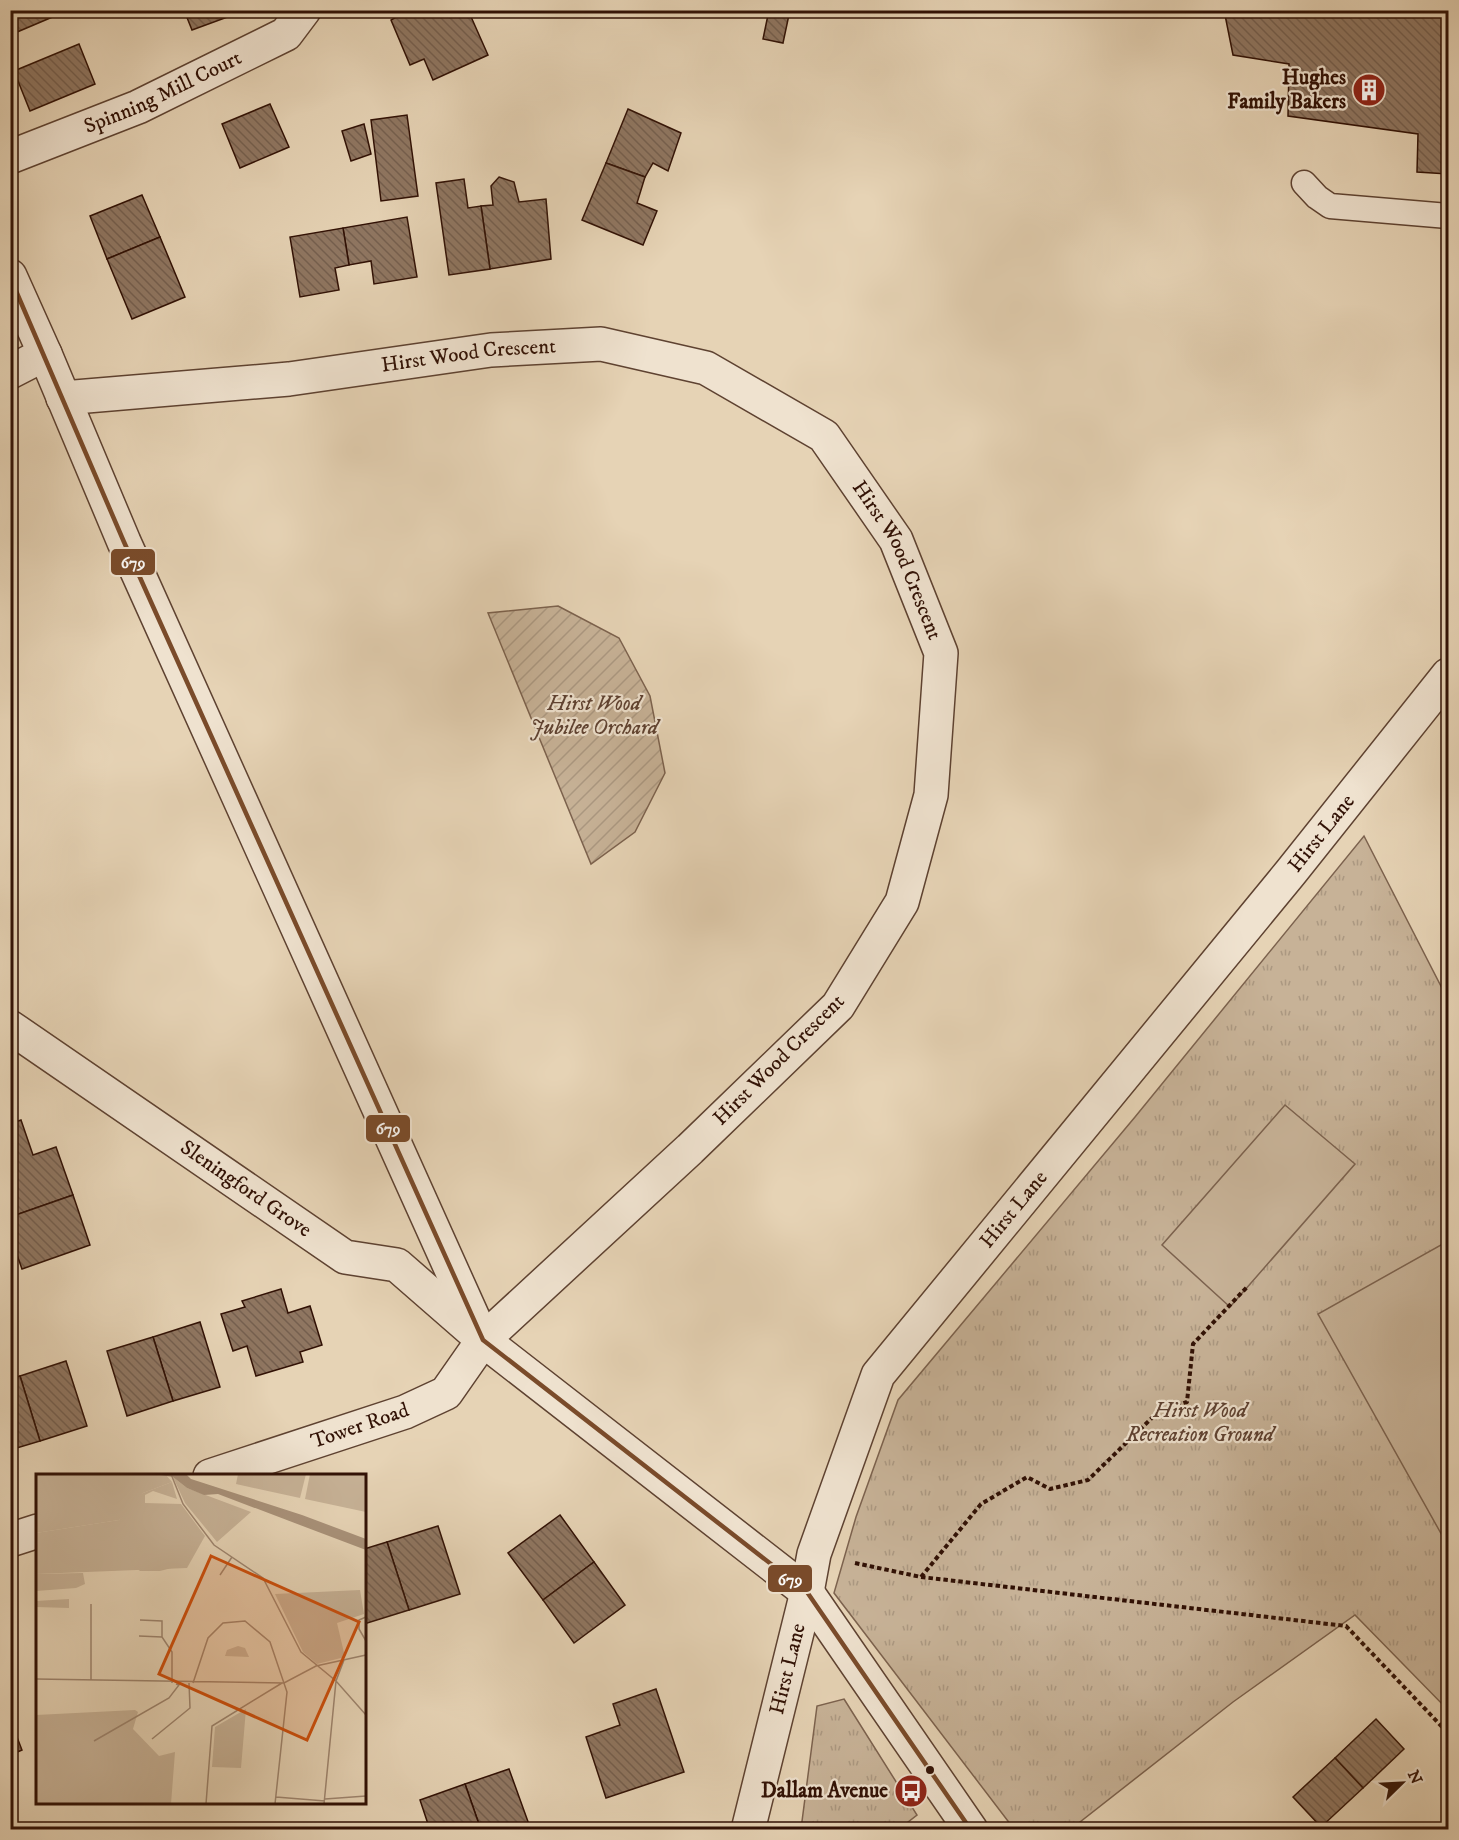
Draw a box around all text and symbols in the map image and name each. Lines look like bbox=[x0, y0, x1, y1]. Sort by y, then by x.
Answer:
street label: Spinning Mill Court bbox=[80, 45, 246, 140]
place label: Hughes Family Bakers bbox=[1227, 65, 1346, 115]
building icon: Hughes Family Bakers bbox=[1351, 72, 1387, 108]
street label: Hirst Wood Crescent bbox=[380, 333, 557, 379]
street label: Hirst Wood Crescent bbox=[846, 476, 948, 644]
line badge: 679 bbox=[110, 548, 156, 576]
text: 679 bbox=[121, 553, 145, 573]
park label: Hirst Wood Jubilee Orchard bbox=[530, 691, 661, 741]
street label: Hirst Lane bbox=[1283, 789, 1361, 878]
street label: Hirst Wood Crescent bbox=[708, 989, 850, 1131]
line badge: 679 bbox=[365, 1114, 411, 1143]
text: 679 bbox=[376, 1119, 400, 1139]
street label: Sleningford Grove bbox=[175, 1135, 317, 1243]
street label: Hirst Lane bbox=[974, 1165, 1054, 1254]
street label: Tower Road bbox=[308, 1397, 413, 1455]
park label: Hirst Wood Recreation Ground bbox=[1125, 1398, 1277, 1448]
inset map bbox=[36, 1474, 366, 1804]
line badge: 679 bbox=[767, 1564, 813, 1593]
text: 679 bbox=[778, 1570, 802, 1590]
street label: Hirst Lane bbox=[764, 1620, 812, 1717]
north arrow bbox=[1372, 1753, 1432, 1813]
unlabelled marker bbox=[924, 1764, 936, 1776]
text: N bbox=[1403, 1767, 1427, 1787]
bus stop icon: Dallam Avenue bbox=[893, 1773, 929, 1809]
place label: Dallam Avenue bbox=[761, 1778, 888, 1804]

